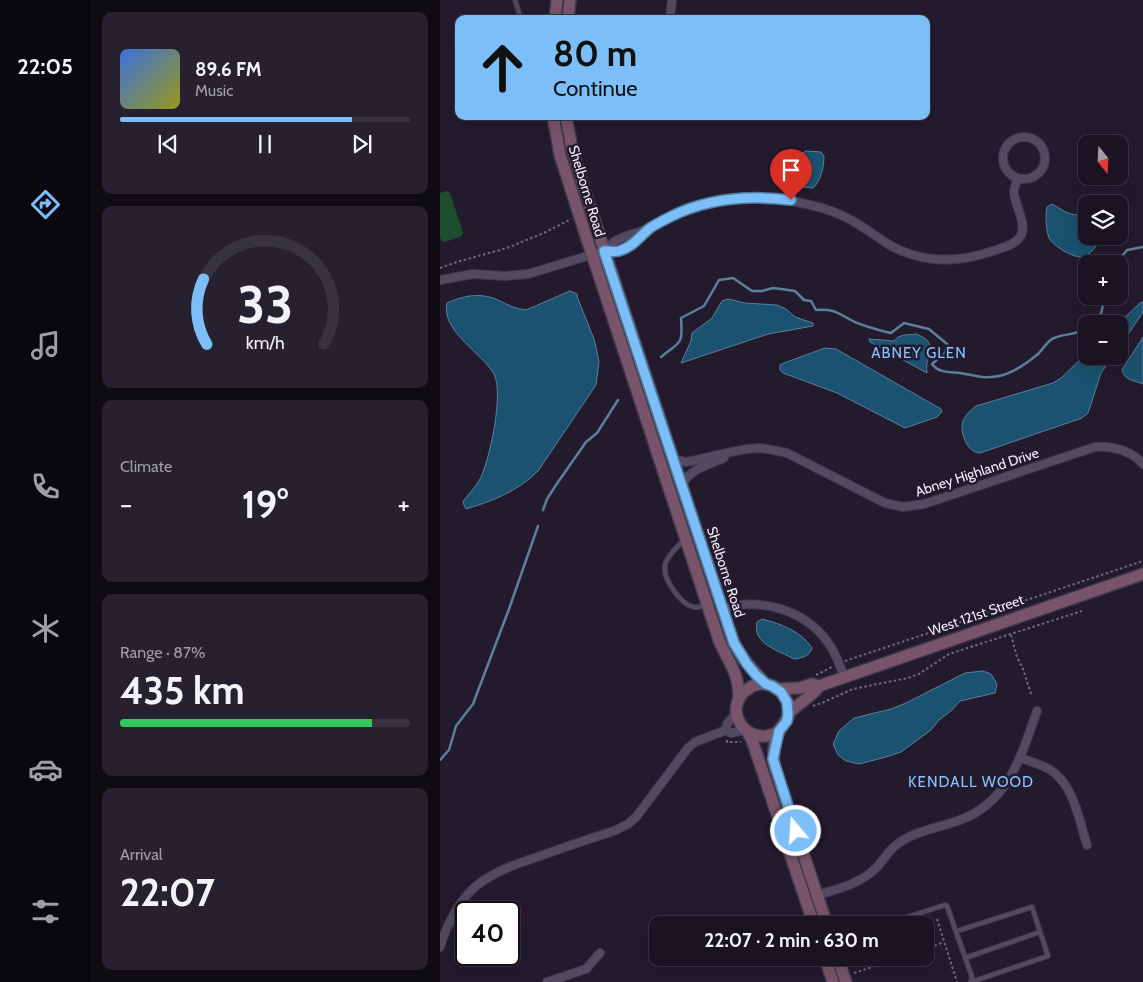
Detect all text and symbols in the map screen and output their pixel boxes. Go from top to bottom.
text: 80 m [553,32,637,75]
icon: ahead [470,35,535,100]
text: 22:05 [17,53,73,80]
text: 89.6 FM [195,58,262,81]
text: Continue [553,75,638,102]
text: Music [195,81,233,100]
icon: previous [154,130,182,158]
icon: pause [251,130,279,158]
icon: next [348,130,376,158]
north arrow [1078,135,1128,185]
map controls [1078,135,1128,365]
street label: Shelborne Road [565,143,609,239]
pin [770,149,812,200]
icon: arrive [777,156,805,184]
icon: directions [28,187,63,222]
button: layers [1078,195,1128,245]
button: + [1078,255,1128,305]
text: 33 [237,273,293,336]
button: − [1078,315,1128,365]
icon: music [28,328,63,363]
text: km/h [245,332,285,353]
district label: ABNEY GLEN [871,344,967,362]
street label: Abney Highland Drive [913,444,1041,500]
text: Climate [120,457,172,476]
icon: phone [28,469,63,504]
text: 19° [242,481,288,528]
text: − [120,487,132,521]
text: + [398,487,410,521]
street label: Shelborne Road [703,524,749,620]
street label: West 121st Street [926,590,1026,640]
icon: climate [28,611,63,646]
text: Range · 87% [120,643,206,662]
text: 435 km [120,667,245,714]
icon: car [28,752,63,787]
district label: KENDALL WOOD [908,773,1034,791]
position arrow [769,804,821,856]
text: Arrival [120,845,163,864]
text: 22:07 [120,869,215,916]
icon: filters [28,894,63,929]
speed limit sign: 40 [455,901,520,966]
text: 22:07 · 2 min · 630 m [704,929,879,952]

